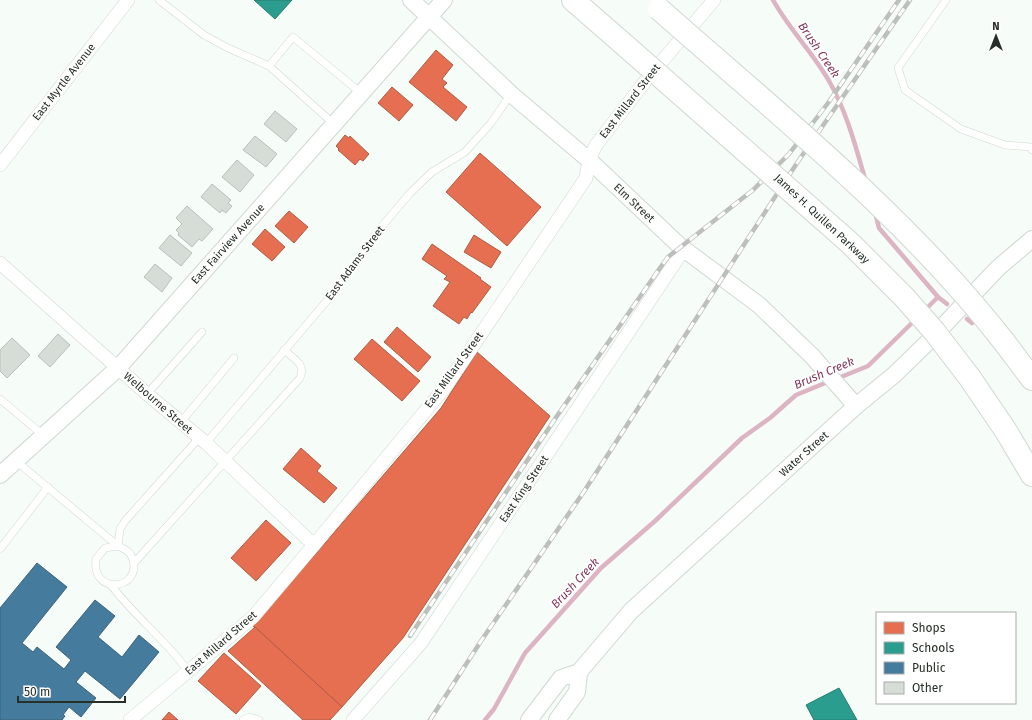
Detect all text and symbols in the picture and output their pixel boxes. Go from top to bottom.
north arrow [976,16,1016,56]
water label: Brush Creek [795,20,843,81]
text: N [992,20,1000,33]
street label: East Myrtle Avenue [30,41,98,123]
street label: East Millard Street [597,61,663,141]
street label: James H. Quillen Parkway [772,172,873,267]
street label: Elm Street [611,181,657,225]
street label: East Fairview Avenue [189,201,267,287]
street label: East Adams Street [323,223,387,303]
street label: East Millard Street [422,329,486,411]
water label: Brush Creek [792,354,857,392]
street label: Welbourne Street [121,370,195,436]
street label: Water Street [777,429,831,479]
street label: East King Street [497,453,551,525]
water label: Brush Creek [548,555,602,611]
street label: East Millard Street [182,608,260,678]
legend [876,612,1016,704]
text: Shops [912,621,946,635]
text: Schools [912,641,955,655]
text: Public [912,661,946,675]
scale bar [18,678,125,704]
text: Other [912,681,943,695]
text: 50 m [24,685,50,699]

